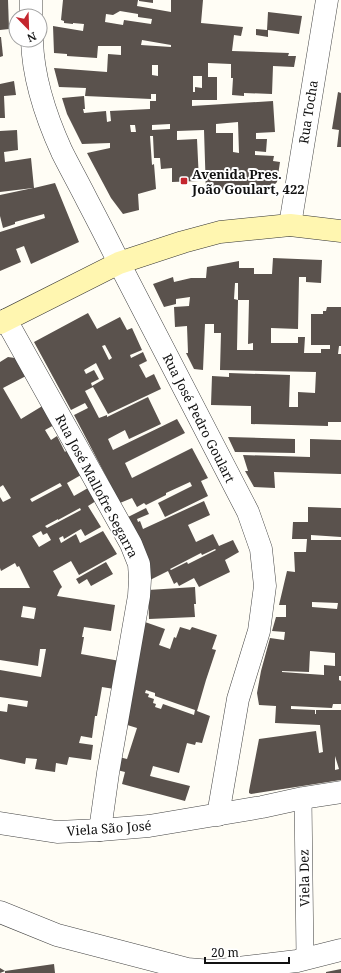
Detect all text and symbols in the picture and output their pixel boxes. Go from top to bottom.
north arrow [8,8,48,48]
text: N [25,29,39,46]
street label: Rua Tocha [294,79,322,145]
place label: Avenida Pres. João Goulart, 422 [191,165,305,198]
marker: Avenida Pres. João Goulart, 422 [179,176,189,186]
street label: Rua José Pedro Goulart [159,350,240,486]
street label: Rua José Mallofre Segarra [52,411,142,561]
street label: Viela São José [66,816,152,840]
street label: Viela Dez [294,849,314,907]
scale bar [205,939,289,965]
text: 20 m [211,944,239,961]

